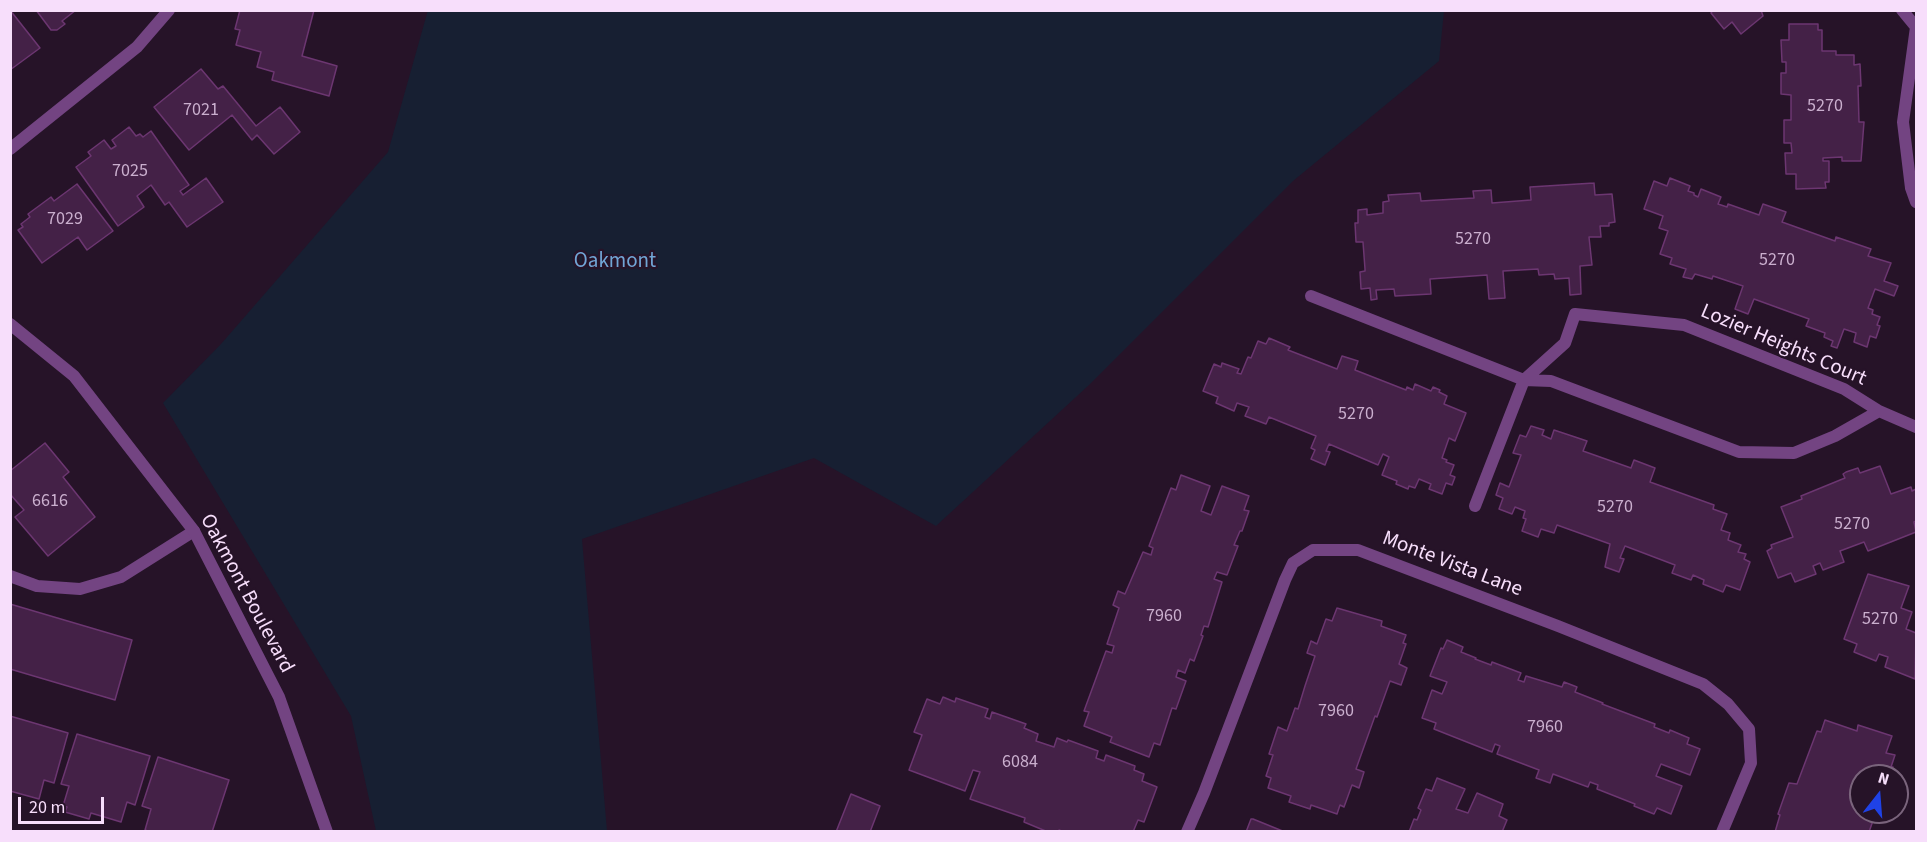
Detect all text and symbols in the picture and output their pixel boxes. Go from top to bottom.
house number: 5270 [1807,96,1843,118]
house number: 7021 [183,100,219,122]
house number: 7025 [112,161,148,183]
house number: 7029 [47,209,83,231]
house number: 5270 [1455,229,1491,251]
park label: Oakmont [574,249,656,275]
house number: 5270 [1759,250,1795,272]
street label: Lozier Heights Court [1696,300,1870,392]
house number: 5270 [1338,404,1374,426]
house number: 6616 [32,491,68,513]
house number: 5270 [1597,497,1633,519]
street label: Oakmont Boulevard [194,510,298,678]
house number: 5270 [1834,514,1870,536]
street label: Monte Vista Lane [1378,527,1526,603]
house number: 7960 [1146,606,1182,628]
house number: 5270 [1862,609,1898,631]
house number: 7960 [1318,701,1354,723]
house number: 7960 [1527,717,1563,739]
house number: 6084 [1002,752,1038,774]
north arrow [1849,764,1909,824]
text: N [1875,767,1892,791]
scale bar [21,785,106,823]
text: 20 m [29,795,65,820]

